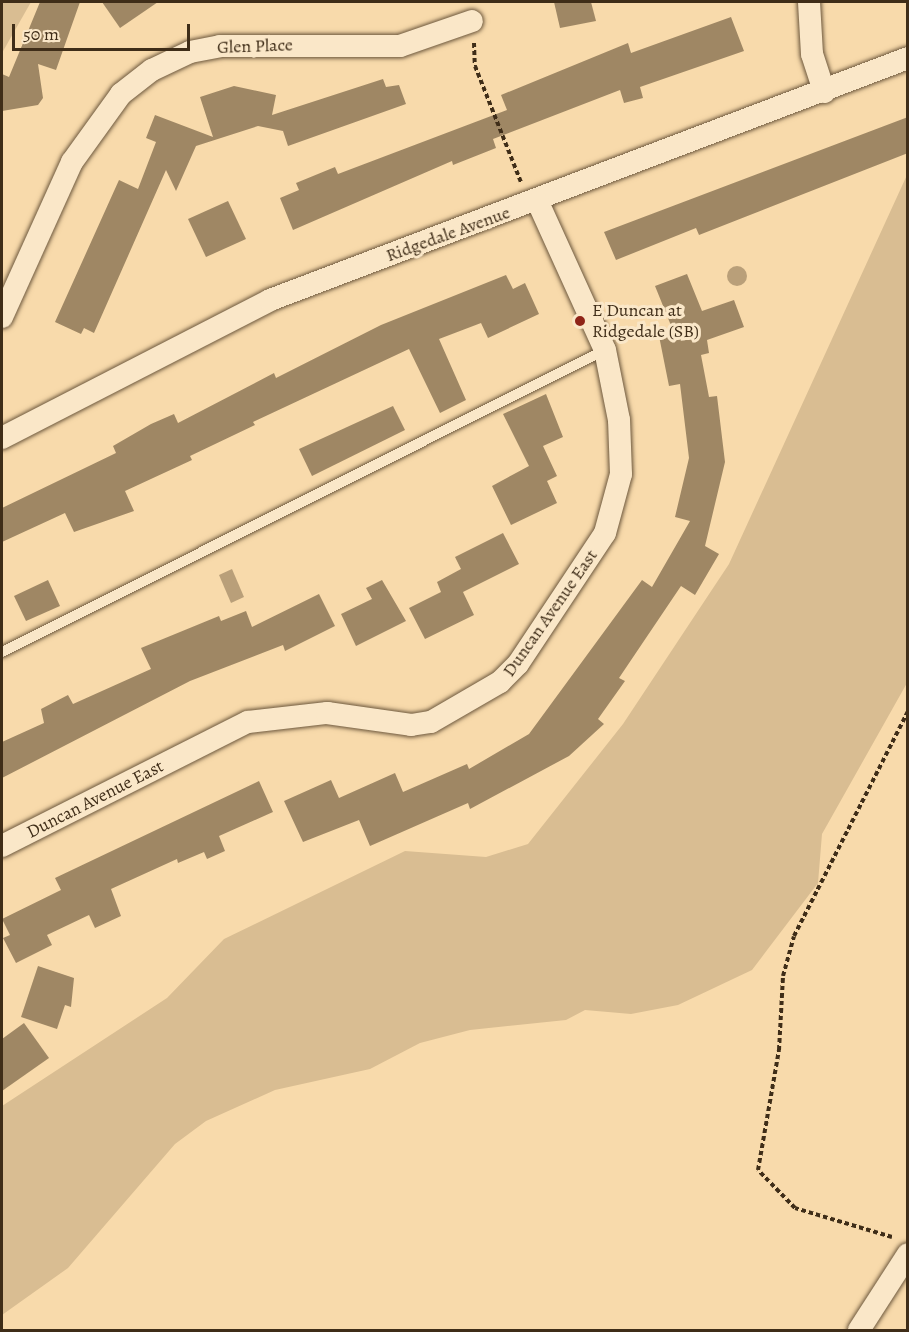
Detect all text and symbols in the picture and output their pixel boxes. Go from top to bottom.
scale bar [15,12,194,50]
text: 50 m [23,22,59,46]
street label: Glen Place [217,34,293,58]
street label: Ridgedale Avenue [383,202,513,266]
place label: E Duncan at Ridgedale (SB) [592,300,699,342]
marker: E Duncan at Ridgedale (SB) [573,314,587,328]
street label: Duncan Avenue East [498,545,602,681]
street label: Duncan Avenue East [23,755,167,843]

